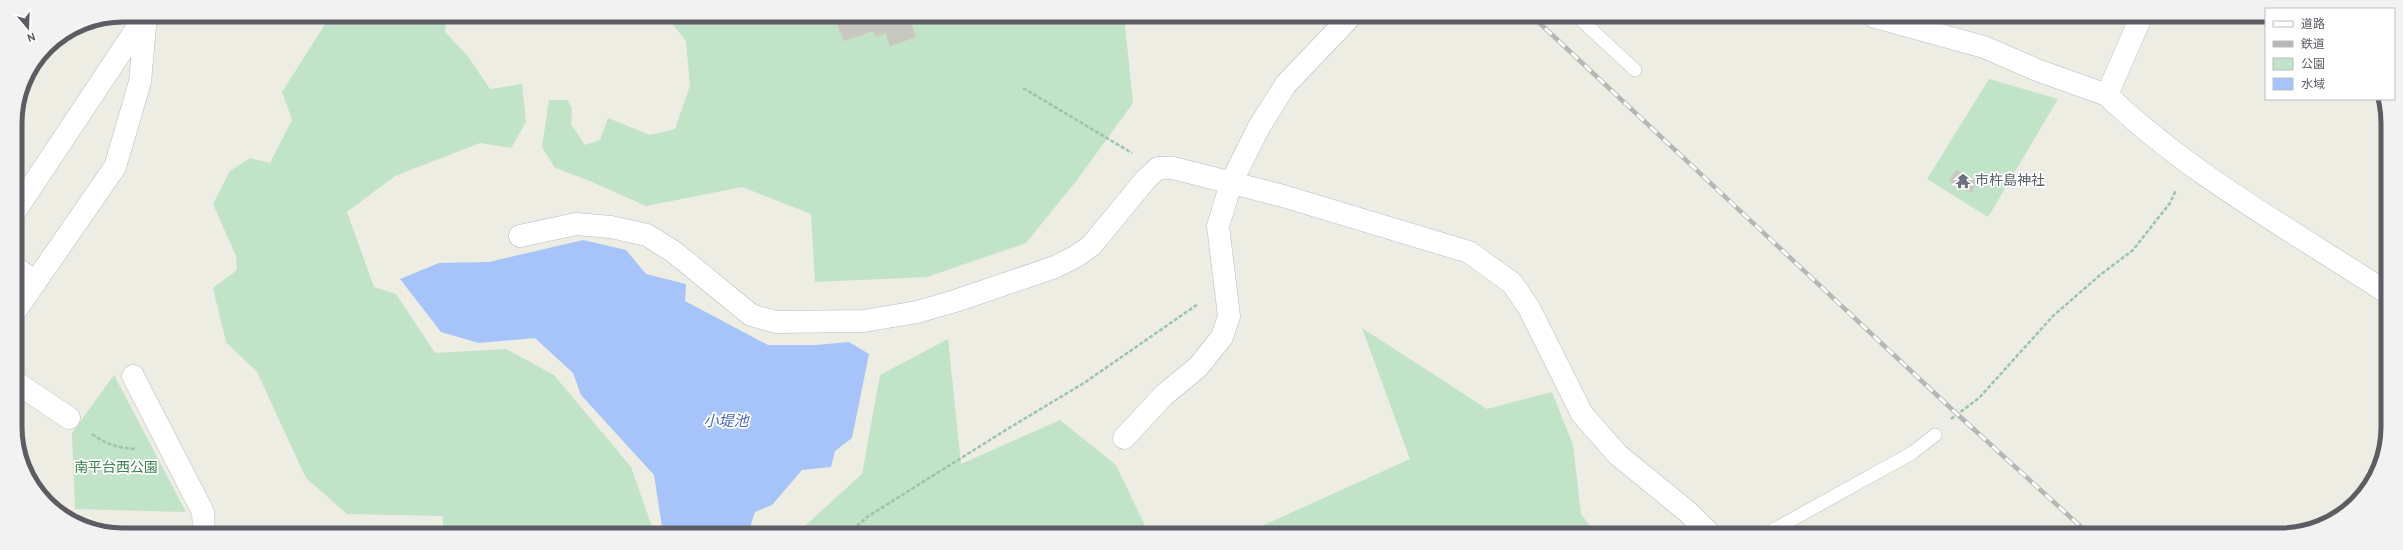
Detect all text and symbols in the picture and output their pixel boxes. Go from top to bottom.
north arrow [8,8,48,48]
legend [2265,8,2395,100]
text: 道路 [2301,17,2325,33]
text: N [25,29,37,44]
text: 鉄道 [2301,37,2325,53]
text: 公園 [2301,57,2325,73]
text: 水域 [2301,77,2325,93]
temple icon: 市杵島神社 [1954,172,1972,190]
place label: 市杵島神社 [1975,173,2045,190]
water label: 小堤池 [703,413,750,432]
park label: 南平台西公園 [74,459,158,477]

